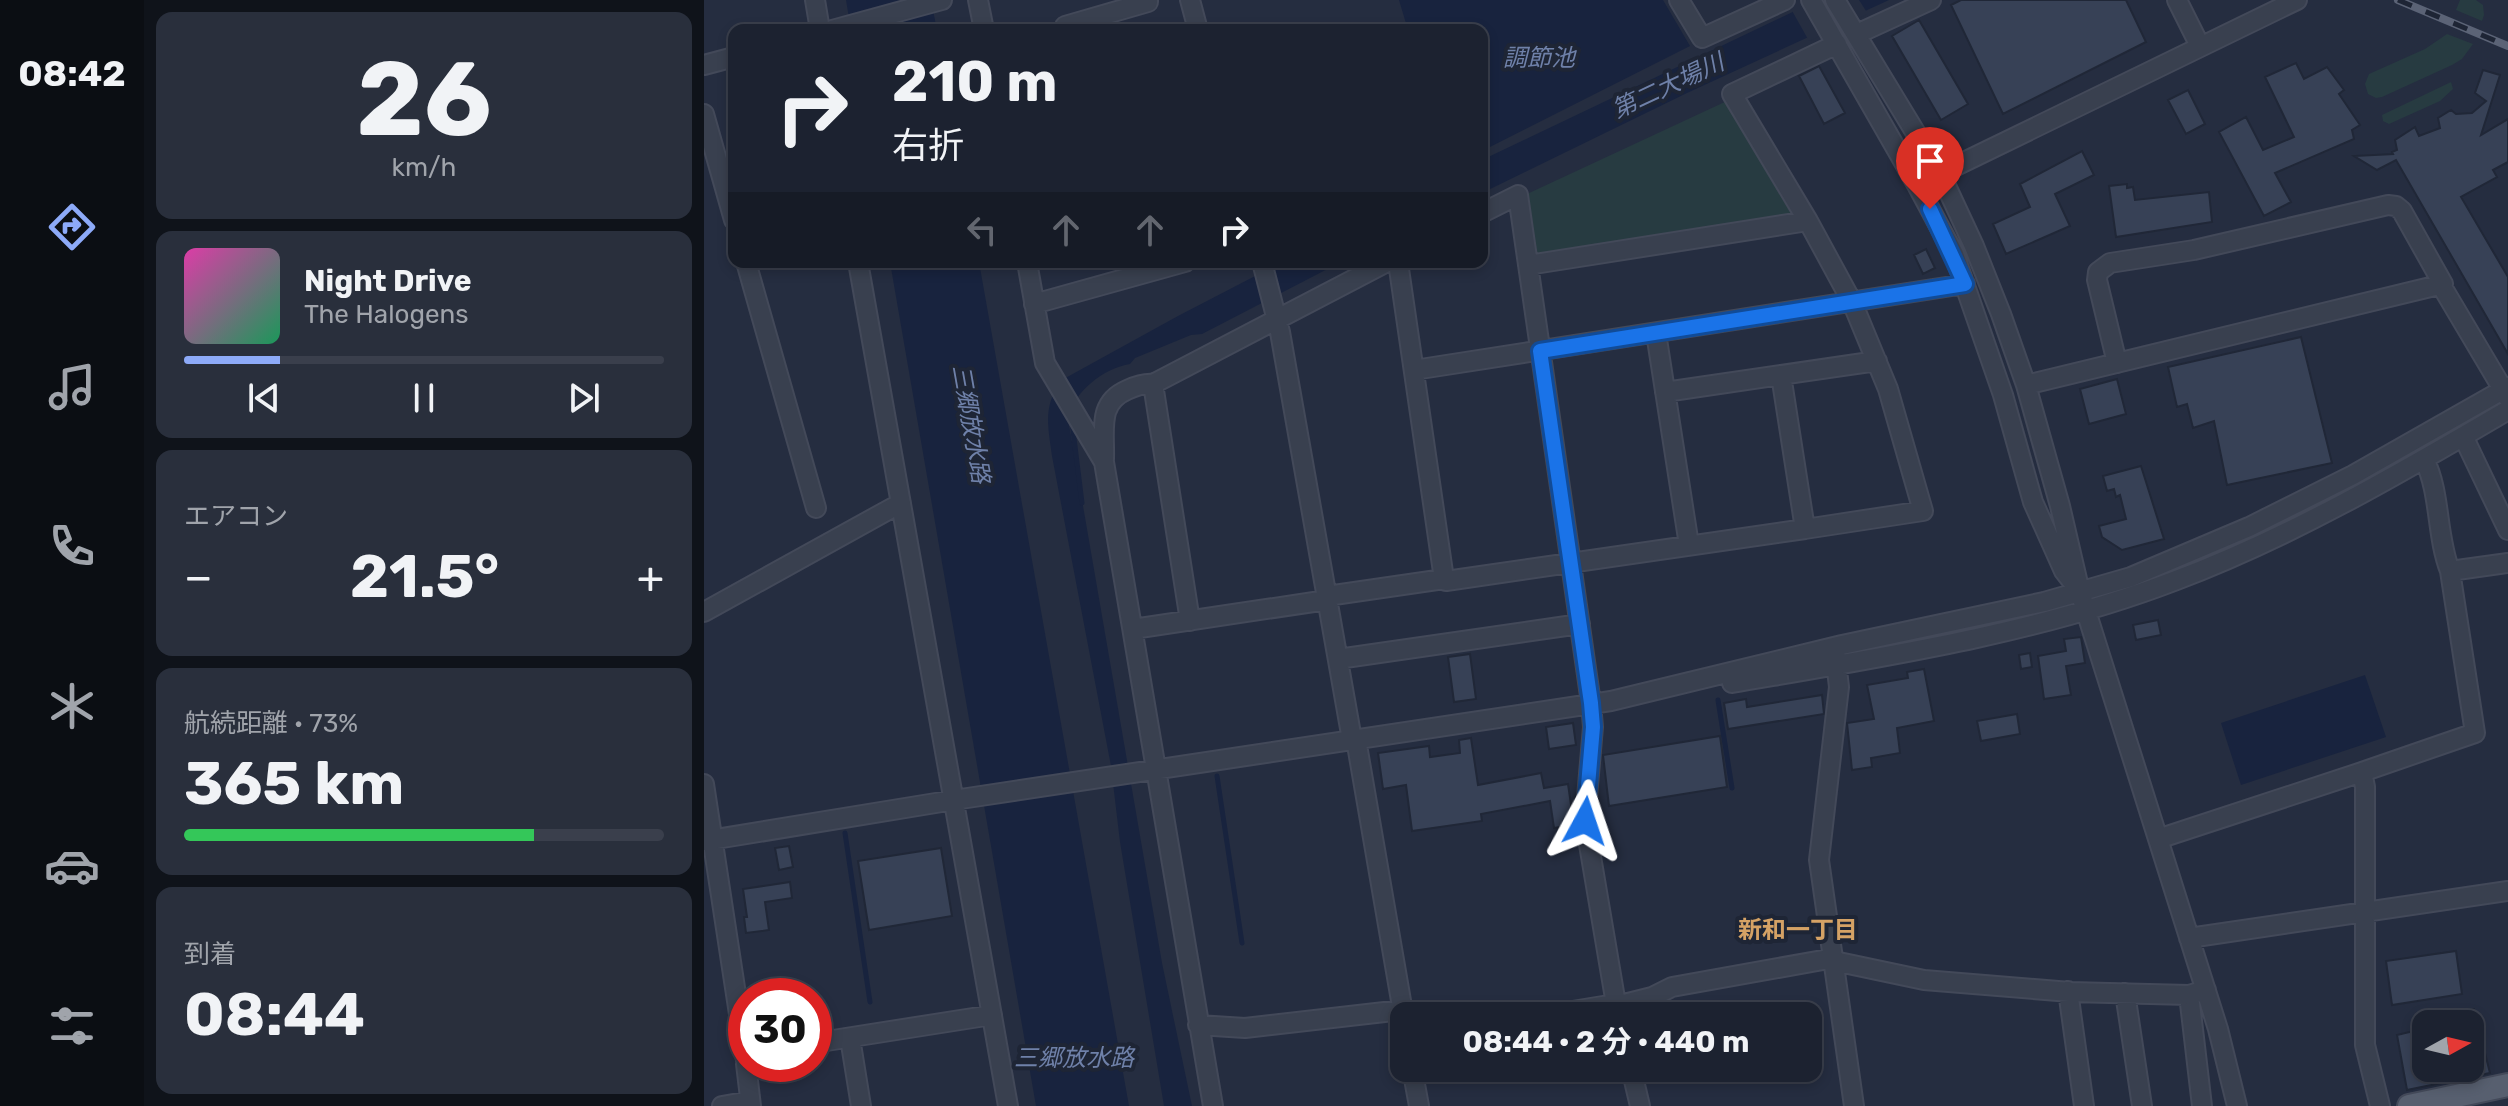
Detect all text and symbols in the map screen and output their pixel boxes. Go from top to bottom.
text: 26 [356,38,492,161]
water label: 調節池 [1503,44,1577,72]
water label: 第二大場川 [1608,47,1731,124]
text: 210 m [892,49,1058,115]
text: 08:42 [18,52,126,95]
icon: right [760,56,864,160]
text: 右折 [892,124,964,167]
pin [1896,127,1964,209]
icon: arrive [1908,139,1952,183]
text: km/h [392,152,456,183]
icon: directions [44,199,100,255]
icon: left [960,208,1004,252]
icon: ahead [1044,208,1088,252]
icon: ahead [1128,208,1172,252]
icon: right [1212,208,1256,252]
text: Night Drive [304,263,472,299]
text: The Halogens [304,299,469,330]
icon: music [44,359,100,415]
water label: 三郷放水路 [947,362,996,487]
icon: previous [242,376,286,420]
icon: pause [402,376,446,420]
icon: next [562,376,606,420]
text: エアコン [184,501,288,532]
icon: phone [44,518,100,574]
text: 21.5° [350,541,499,612]
text: − [184,551,213,603]
text: + [637,551,664,603]
icon: climate [44,678,100,734]
text: 航続距離 · 73% [184,708,358,739]
text: 365 km [184,748,404,819]
position arrow [1543,779,1627,863]
icon: car [44,838,100,894]
district label: 新和一丁目 [1738,916,1858,944]
text: 到着 [184,939,236,970]
speed limit sign: 30 [728,978,832,1082]
text: 08:44 [184,979,365,1050]
icon: filters [44,998,100,1054]
north arrow [2412,1010,2484,1082]
map controls [2412,1010,2484,1082]
text: 08:44 · 2 分 · 440 m [1463,1024,1749,1060]
water label: 三郷放水路 [1014,1044,1136,1072]

